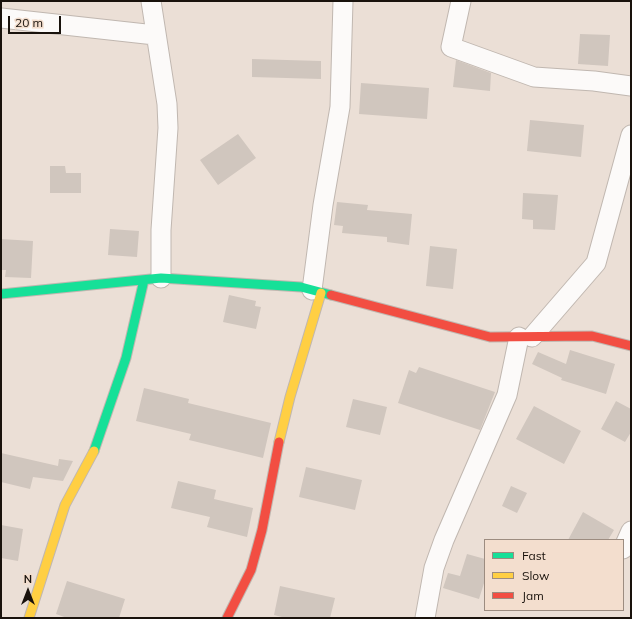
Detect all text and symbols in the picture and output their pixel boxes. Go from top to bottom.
scale bar [10,8,63,34]
text: 20 m [15,15,43,30]
legend [484,539,624,611]
text: Fast [522,548,546,563]
text: Slow [522,568,550,583]
north arrow [8,571,48,611]
text: N [24,572,32,586]
text: Jam [522,588,544,603]

